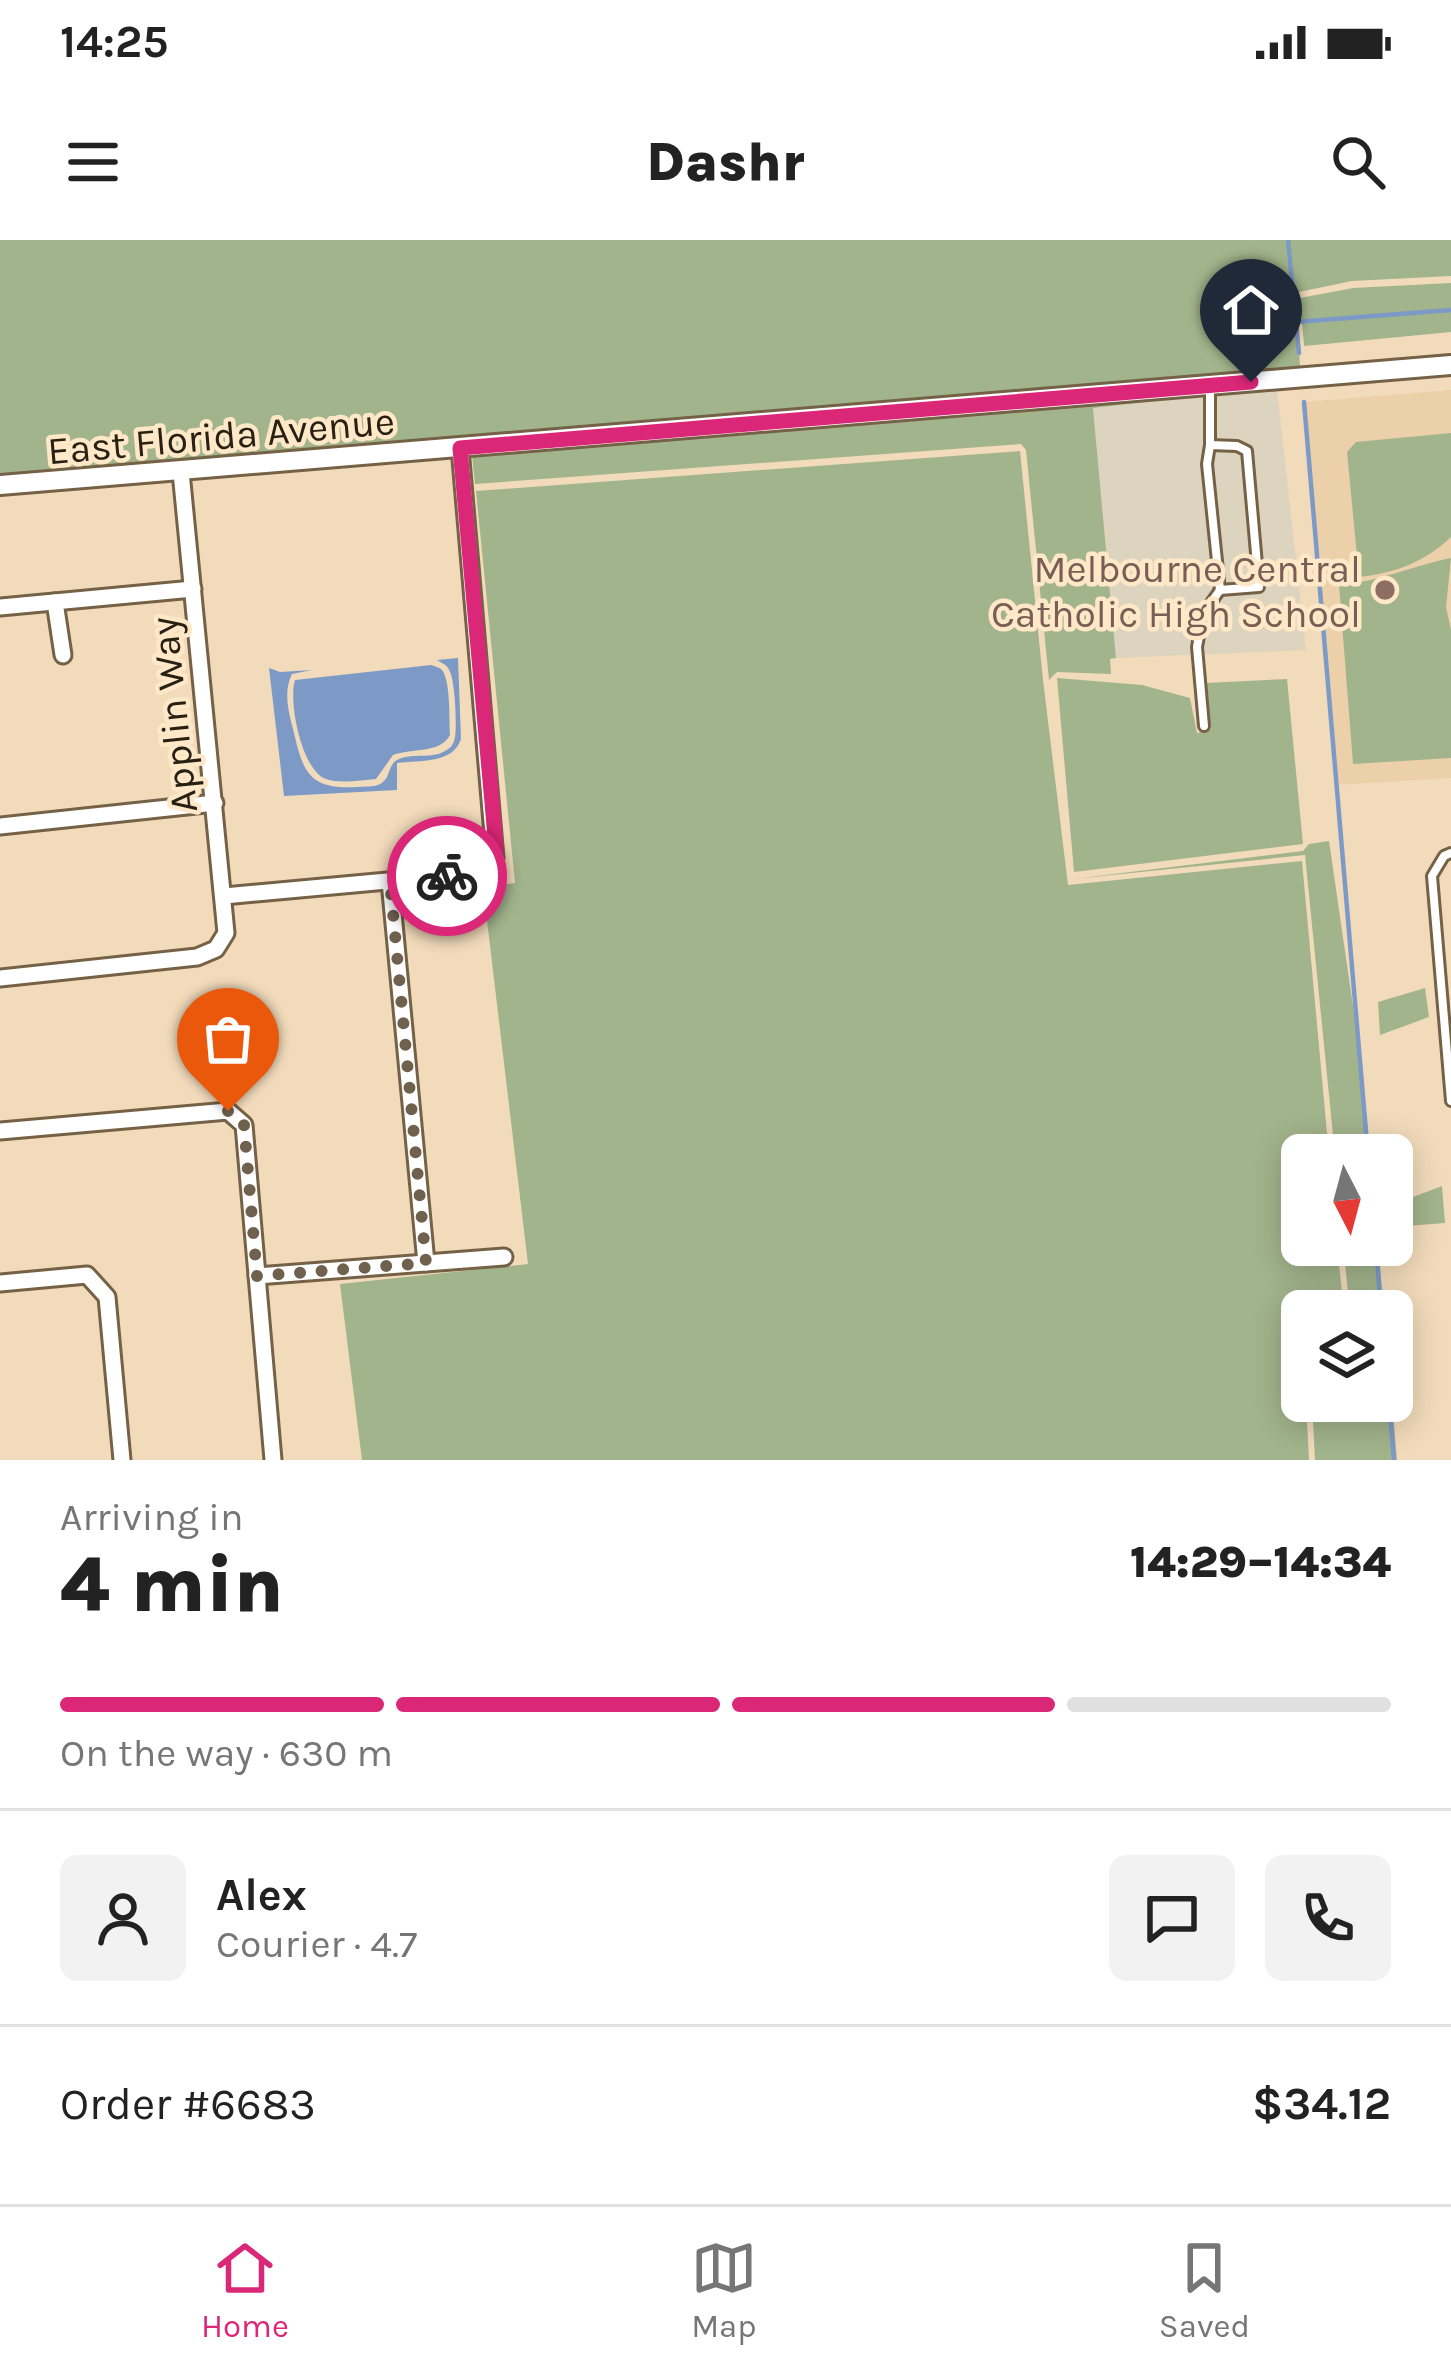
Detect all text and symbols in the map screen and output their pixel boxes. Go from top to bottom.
text: 14:25 [60,16,168,68]
icon: menu [60,129,126,195]
icon: search [1325,129,1391,195]
text: Dashr [646,130,805,194]
pin [1200,259,1302,382]
icon: home [1218,277,1284,343]
street label: East Florida Avenue [46,398,397,474]
place label: Melbourne Central Catholic High School [991,546,1361,637]
marker: Melbourne Central Catholic High School [1372,577,1398,603]
street label: Applin Way [141,615,207,815]
courier [387,816,507,936]
icon: bike [414,843,480,909]
pin [177,988,279,1111]
icon: bag [195,1006,261,1072]
north arrow [1281,1134,1413,1266]
map controls [1281,1134,1413,1422]
button: layers [1281,1290,1413,1422]
text: Arriving in [60,1494,243,1540]
text: 14:29–14:34 [1130,1536,1391,1588]
text: 4 min [60,1539,284,1631]
text: On the way · 630 m [60,1730,393,1776]
button: person [60,1855,186,1981]
button: chat [1109,1855,1235,1981]
button: phone [1265,1855,1391,1981]
text: Alex [216,1869,307,1921]
text: Courier · 4.7 [216,1921,417,1967]
text: Order #6683 [60,2078,316,2130]
text: $34.12 [1252,2078,1391,2130]
tab: Home [201,2235,289,2345]
tab: Map [691,2235,757,2345]
tab: Saved [1159,2235,1250,2345]

